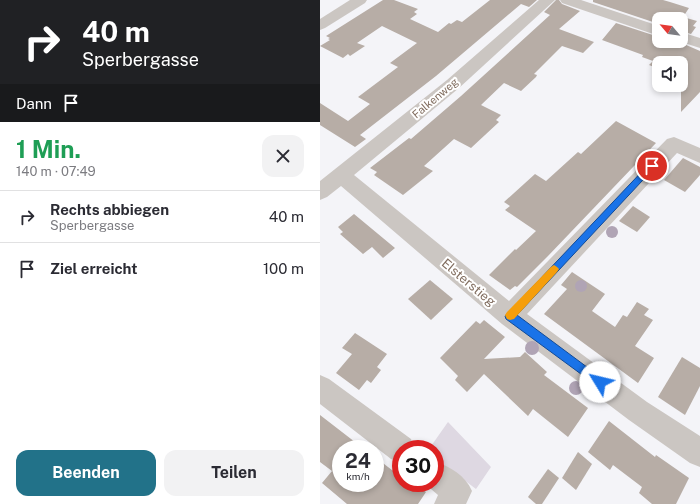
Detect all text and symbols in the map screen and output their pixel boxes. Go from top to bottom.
north arrow [652,12,688,48]
map controls [652,12,688,92]
text: 40 m [82,15,150,48]
icon: right [16,16,68,68]
text: Sperbergasse [82,49,199,70]
button: sound [652,56,688,92]
street label: Falkenweg [410,75,460,120]
icon: arrive [60,92,82,114]
text: Dann [16,95,52,112]
text: 1 Min. [16,135,81,163]
button: close [262,135,304,177]
pin [635,149,669,183]
icon: arrive [641,155,663,177]
text: 140 m · 07:49 [16,164,96,179]
text: Rechts abbiegen [50,201,169,218]
icon: right [16,206,38,228]
text: 40 m [269,208,304,225]
text: Sperbergasse [50,218,134,233]
street label: Elsterstieg [439,256,499,309]
icon: arrive [16,258,38,280]
text: Ziel erreicht [50,260,137,277]
text: 100 m [263,260,304,277]
position arrow [579,361,621,403]
speed limit sign: 30 [392,440,444,492]
text: 24 [345,449,371,473]
button: Beenden [16,450,156,496]
button: Teilen [164,450,304,496]
text: km/h [346,470,370,482]

